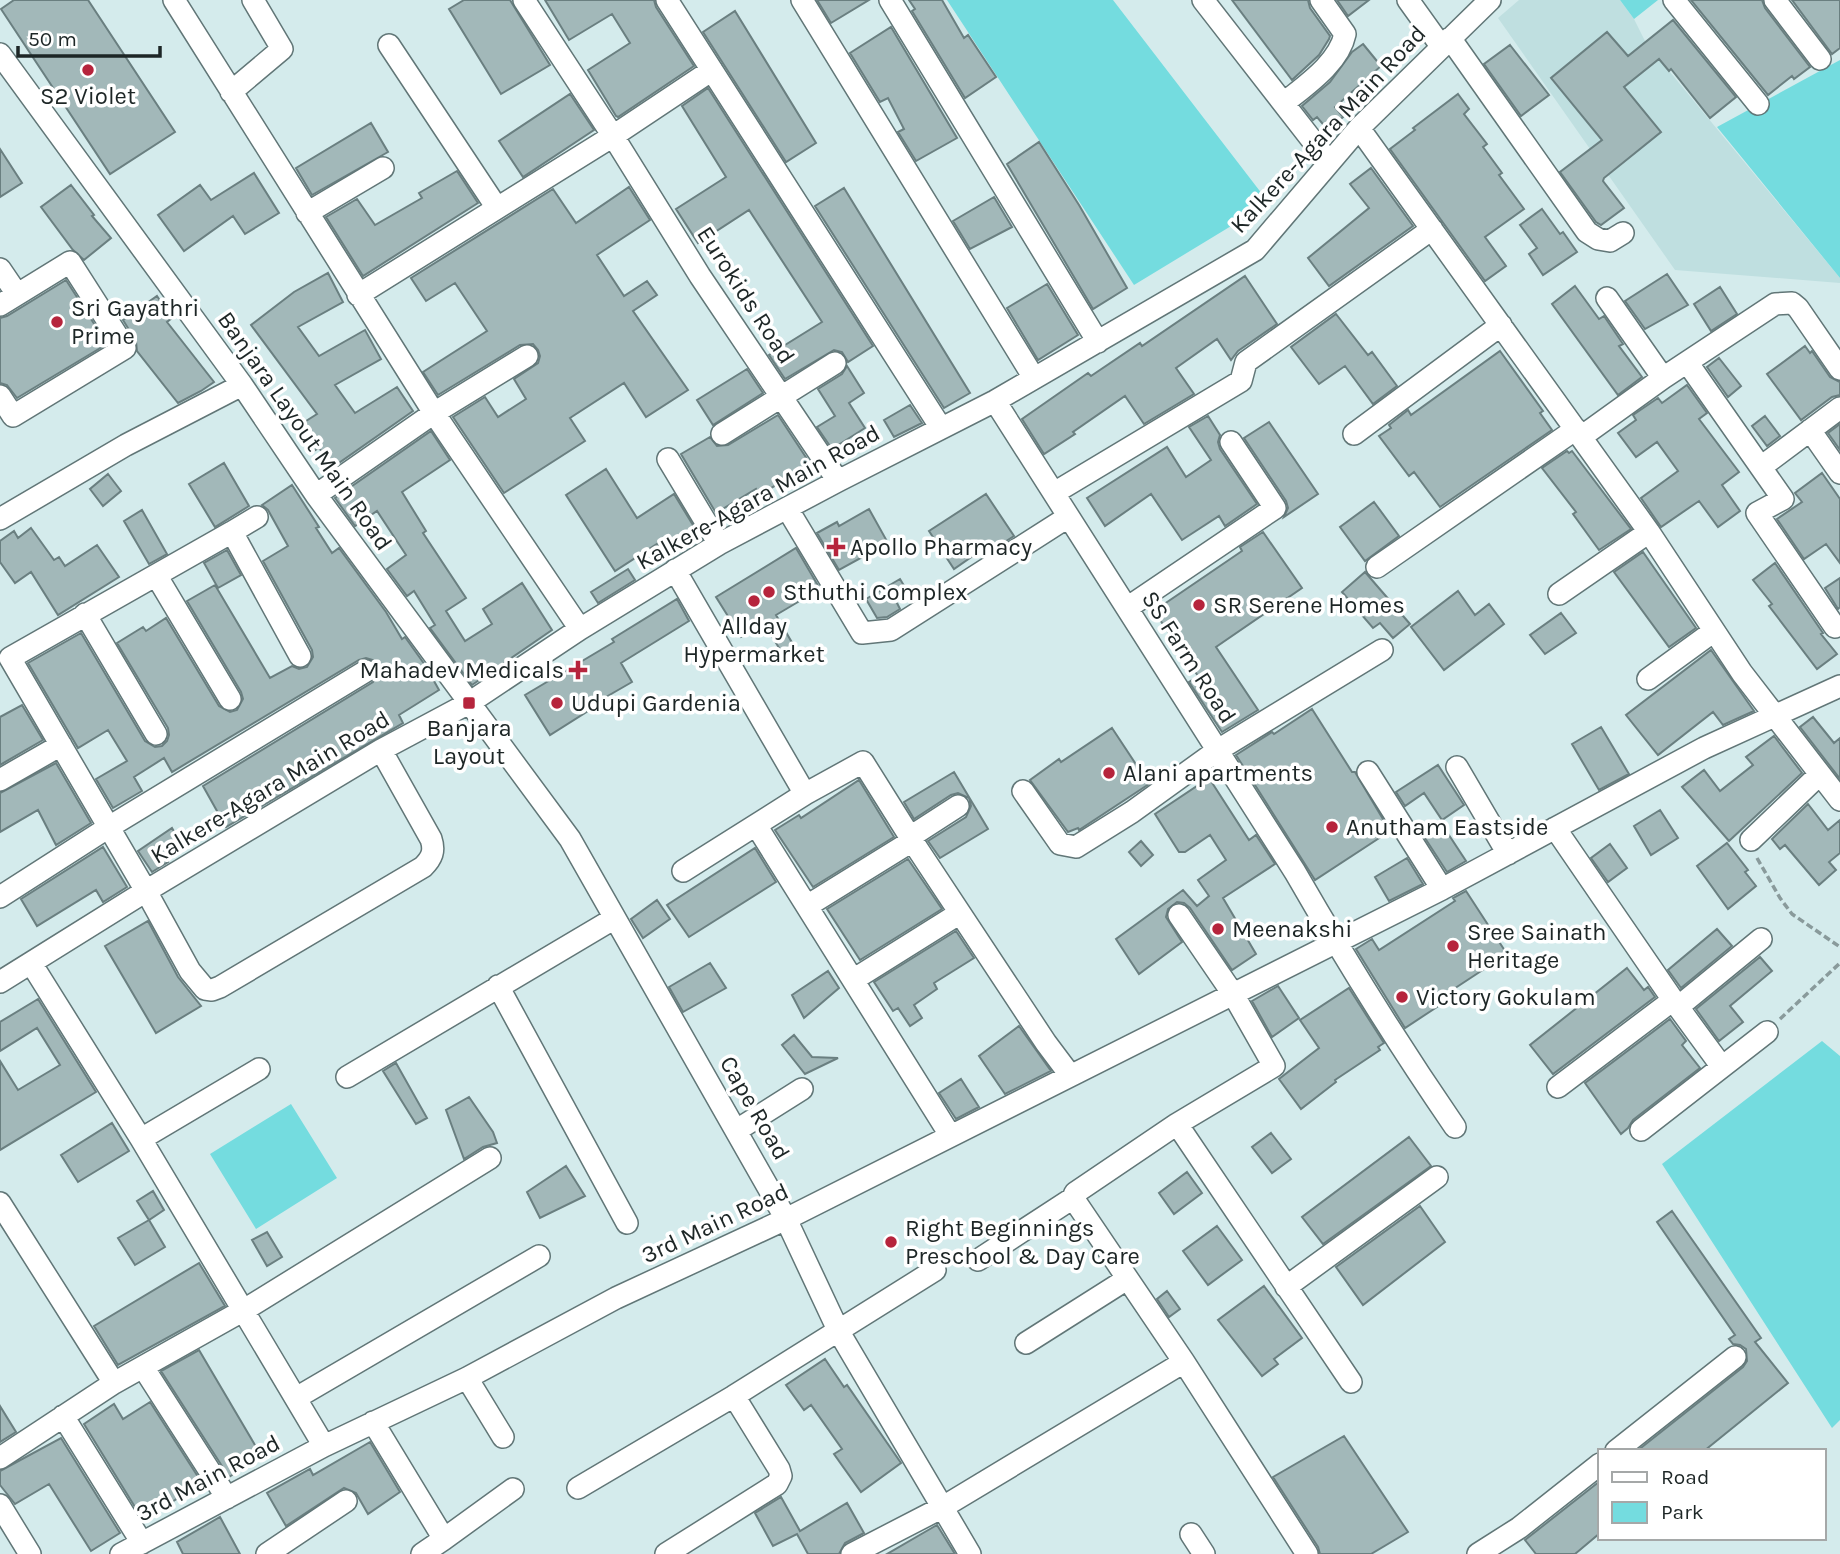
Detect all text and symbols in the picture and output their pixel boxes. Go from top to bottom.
scale bar [18,14,159,58]
street label: Kalkere-Agara Main Road [1224,19,1432,239]
text: 50 m [28,27,77,51]
marker: S2 Violet [80,62,96,78]
place label: S2 Violet [40,82,136,110]
street label: Eurokids Road [691,221,801,369]
place label: Sri Gayathri Prime [71,294,199,350]
street label: Banjara Layout Main Road [212,306,398,556]
marker: Sri Gayathri Prime [49,314,65,330]
street label: Kalkere-Agara Main Road [631,418,885,576]
place label: Apollo Pharmacy [850,533,1032,561]
marker: Apollo Pharmacy [828,539,844,555]
place label: Sthuthi Complex [783,578,968,606]
marker: Sthuthi Complex [761,584,777,600]
street label: SS Farm Road [1136,586,1242,728]
place label: SR Serene Homes [1213,591,1405,619]
marker: Allday Hypermarket [746,593,762,609]
marker: SR Serene Homes [1191,597,1207,613]
place label: Allday Hypermarket [683,612,825,668]
place label: Mahadev Medicals [360,656,564,684]
marker: Mahadev Medicals [570,662,586,678]
place label: Udupi Gardenia [571,689,741,717]
marker: Banjara Layout [461,695,477,711]
marker: Udupi Gardenia [549,695,565,711]
street label: Kalkere-Agara Main Road [145,704,395,870]
place label: Banjara Layout [426,714,512,770]
place label: Alani apartments [1123,759,1313,787]
marker: Alani apartments [1101,765,1117,781]
place label: Anutham Eastside [1346,813,1548,841]
marker: Anutham Eastside [1324,819,1340,835]
place label: Meenakshi [1232,915,1352,943]
place label: Sree Sainath Heritage [1467,918,1607,974]
marker: Meenakshi [1210,921,1226,937]
marker: Sree Sainath Heritage [1445,938,1461,954]
place label: Victory Gokulam [1416,983,1596,1011]
marker: Victory Gokulam [1394,989,1410,1005]
street label: Cape Road [714,1051,796,1165]
street label: 3rd Main Road [637,1177,793,1269]
place label: Right Beginnings Preschool & Day Care [905,1214,1140,1270]
marker: Right Beginnings Preschool & Day Care [883,1234,899,1250]
street label: 3rd Main Road [131,1428,285,1528]
legend [1598,1449,1826,1540]
text: Road [1661,1465,1709,1489]
text: Park [1661,1500,1704,1524]

